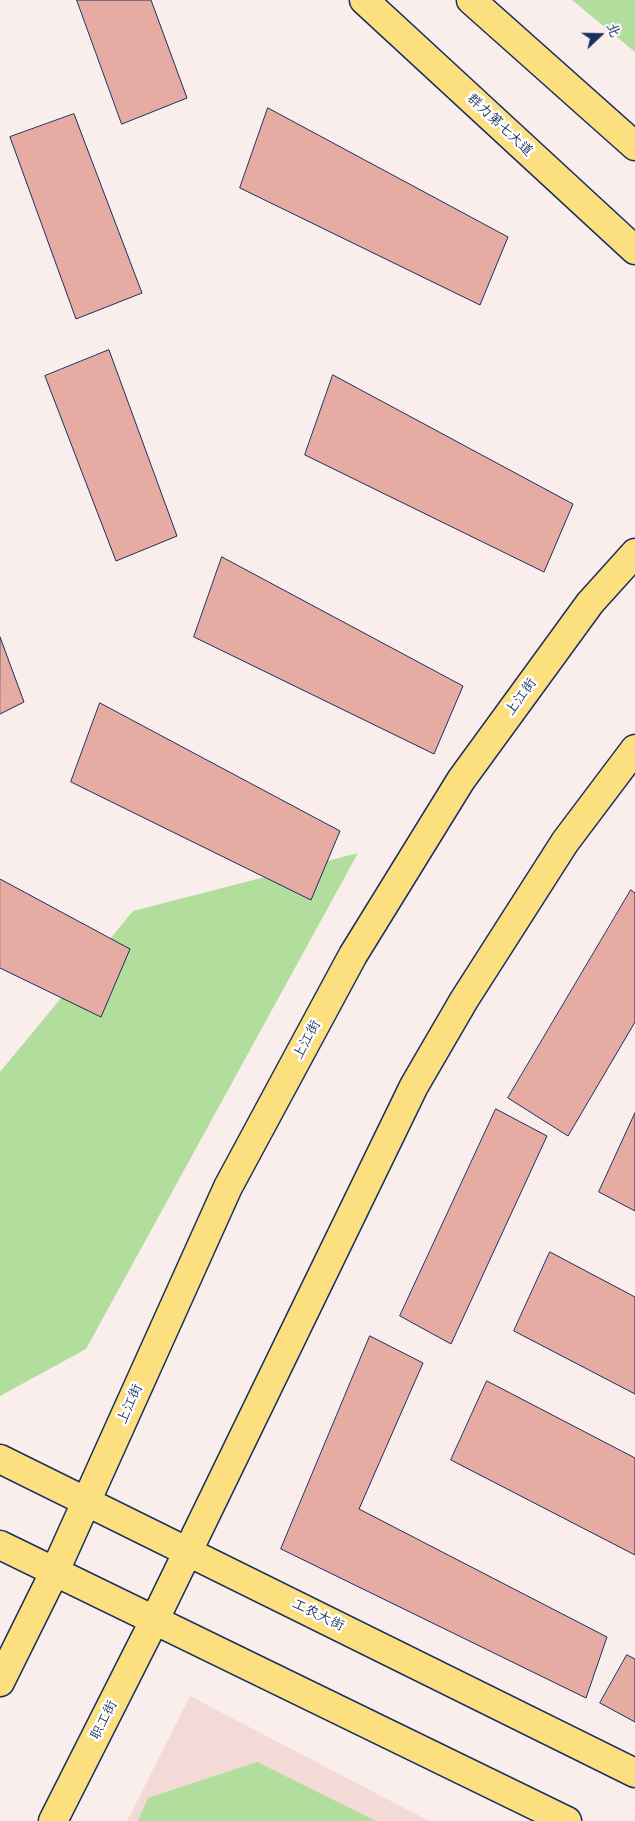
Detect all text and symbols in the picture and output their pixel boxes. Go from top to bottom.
north arrow [575,10,625,60]
text: 北 [602,19,627,40]
street label: 群力第七大道 [464,90,536,160]
street label: 上江街 [502,675,540,719]
street label: 上江街 [290,1018,324,1062]
street label: 上江街 [114,1381,146,1427]
street label: 工农大街 [289,1595,347,1635]
street label: 职工街 [87,1697,121,1743]

